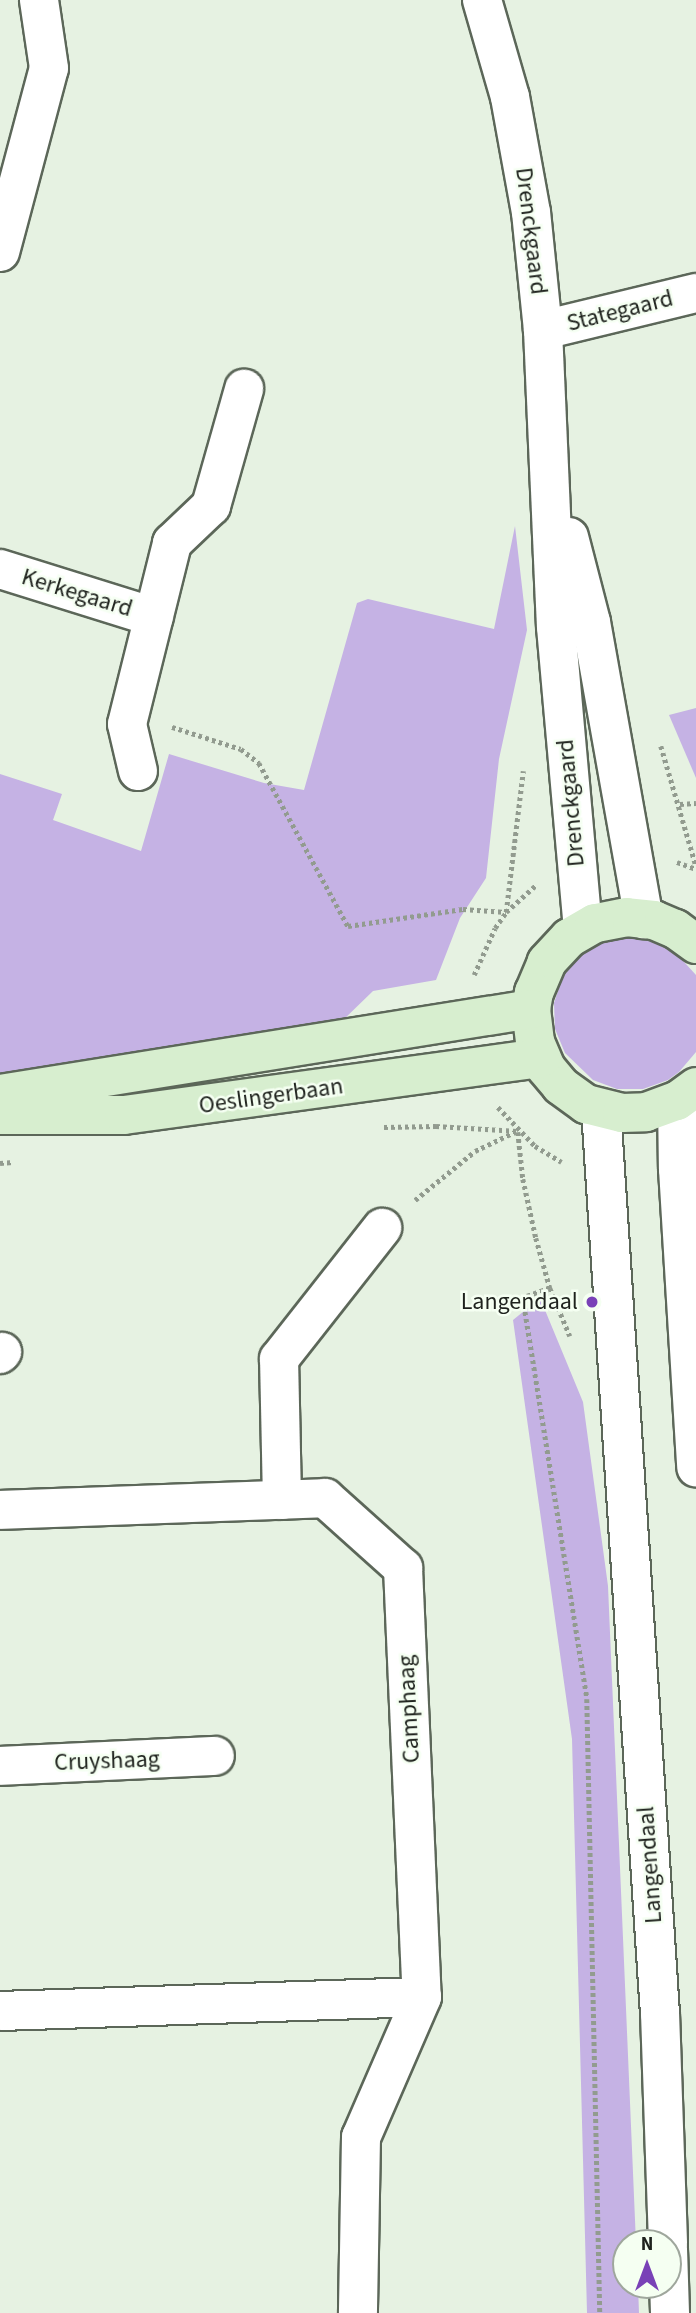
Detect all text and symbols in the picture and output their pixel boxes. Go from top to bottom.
street label: Drenckgaard [509,166,553,296]
street label: Stategaard [564,284,676,338]
street label: Kerkegaard [18,563,136,623]
street label: Drenckgaard [551,738,591,868]
street label: Oeslingerbaan [197,1072,345,1120]
place label: Langendaal [461,1288,578,1316]
marker: Langendaal [584,1294,600,1310]
street label: Camphaag [392,1654,426,1764]
street label: Cruyshaag [54,1745,160,1777]
street label: Langendaal [632,1805,668,1925]
north arrow [612,2229,682,2299]
text: N [641,2231,653,2258]

